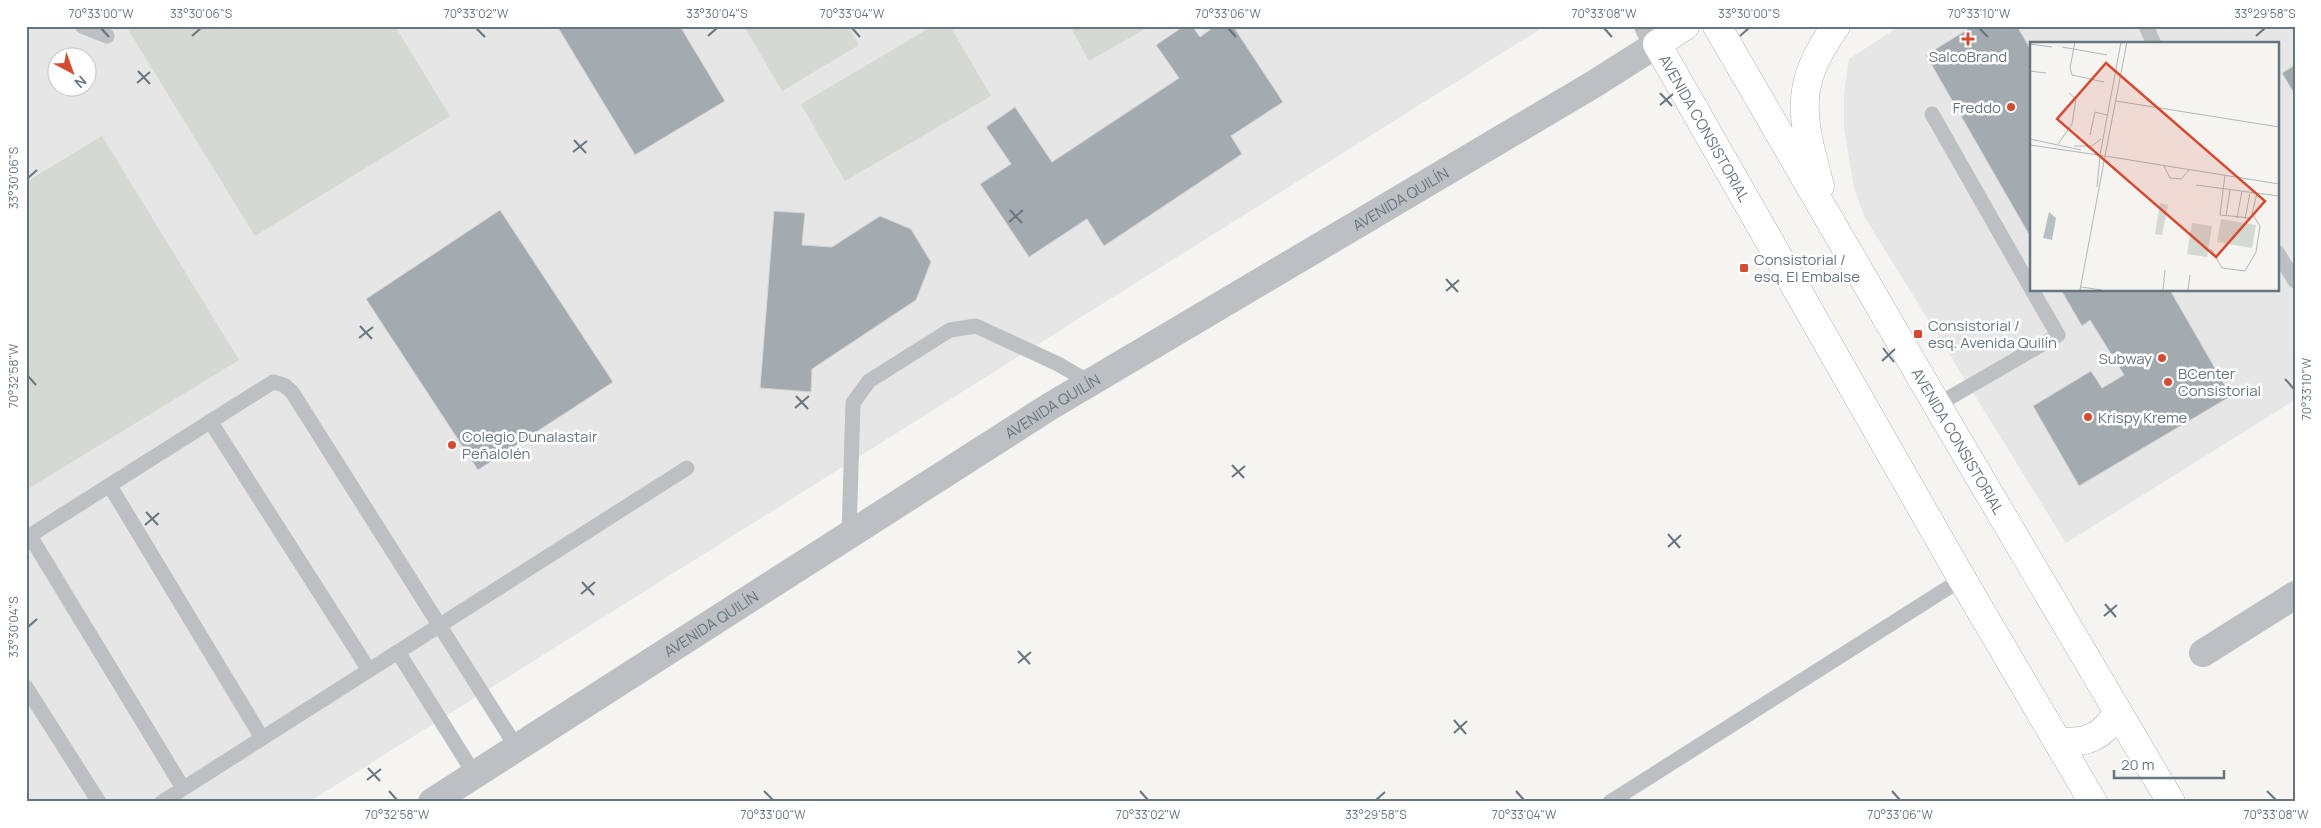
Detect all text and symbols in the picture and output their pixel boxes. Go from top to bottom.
text: 70°33'00"W [68,5,134,22]
text: 33°30'06"S [170,5,232,22]
text: 70°33'02"W [444,5,509,22]
text: 33°30'04"S [686,5,748,22]
text: 70°33'04"W [820,5,885,22]
text: 70°33'06"W [1195,5,1261,22]
text: 70°33'08"W [1572,5,1637,22]
text: 33°30'00"S [1718,5,1780,22]
text: 70°33'10"W [1948,5,2011,22]
text: 33°29'58"S [2234,5,2296,22]
marker: SalcoBrand [1962,33,1974,45]
inset map [2030,42,2278,291]
place label: SalcoBrand [1929,46,2007,67]
north arrow [48,48,98,98]
street label: AVENIDA CONSISTORIAL [1655,51,1755,206]
text: N [71,72,91,93]
place label: Freddo [1953,97,2001,118]
marker: Freddo [2005,101,2017,113]
text: 33°30'06"S [5,147,22,209]
street label: AVENIDA QUILÍN [1348,162,1452,235]
place label: Consistorial / esq. El Embalse [1754,249,1860,287]
marker: Consistorial / esq. El Embalse [1738,262,1750,274]
place label: Consistorial / esq. Avenida Quilín [1928,315,2057,353]
marker: Consistorial / esq. Avenida Quilín [1912,328,1924,340]
text: 70°32'58"W [5,343,22,408]
place label: Subway [2098,348,2152,369]
marker: Subway [2156,352,2168,364]
text: 70°33'10"W [2298,357,2315,420]
place label: BCenter Consistorial [2178,363,2261,401]
street label: AVENIDA CONSISTORIAL [1907,364,2010,518]
street label: AVENIDA QUILÍN [1000,369,1104,443]
marker: BCenter Consistorial [2162,376,2174,388]
place label: Krispy Kreme [2098,407,2188,428]
marker: Krispy Kreme [2082,411,2094,423]
place label: Colegio Dunalastair Peñalolén [462,426,598,464]
marker: Colegio Dunalastair Peñalolén [446,439,458,451]
street label: AVENIDA QUILÍN [659,585,762,662]
text: 33°30'04"S [5,596,22,658]
scale bar [2114,748,2224,780]
text: 20 m [2121,754,2154,775]
text: 70°32'58"W [365,806,430,823]
text: 70°33'00"W [740,806,806,823]
text: 70°33'02"W [1116,806,1181,823]
text: 33°29'58"S [1345,806,1407,823]
text: 70°33'04"W [1492,806,1557,823]
text: 70°33'06"W [1867,806,1933,823]
text: 70°33'08"W [2244,806,2309,823]

